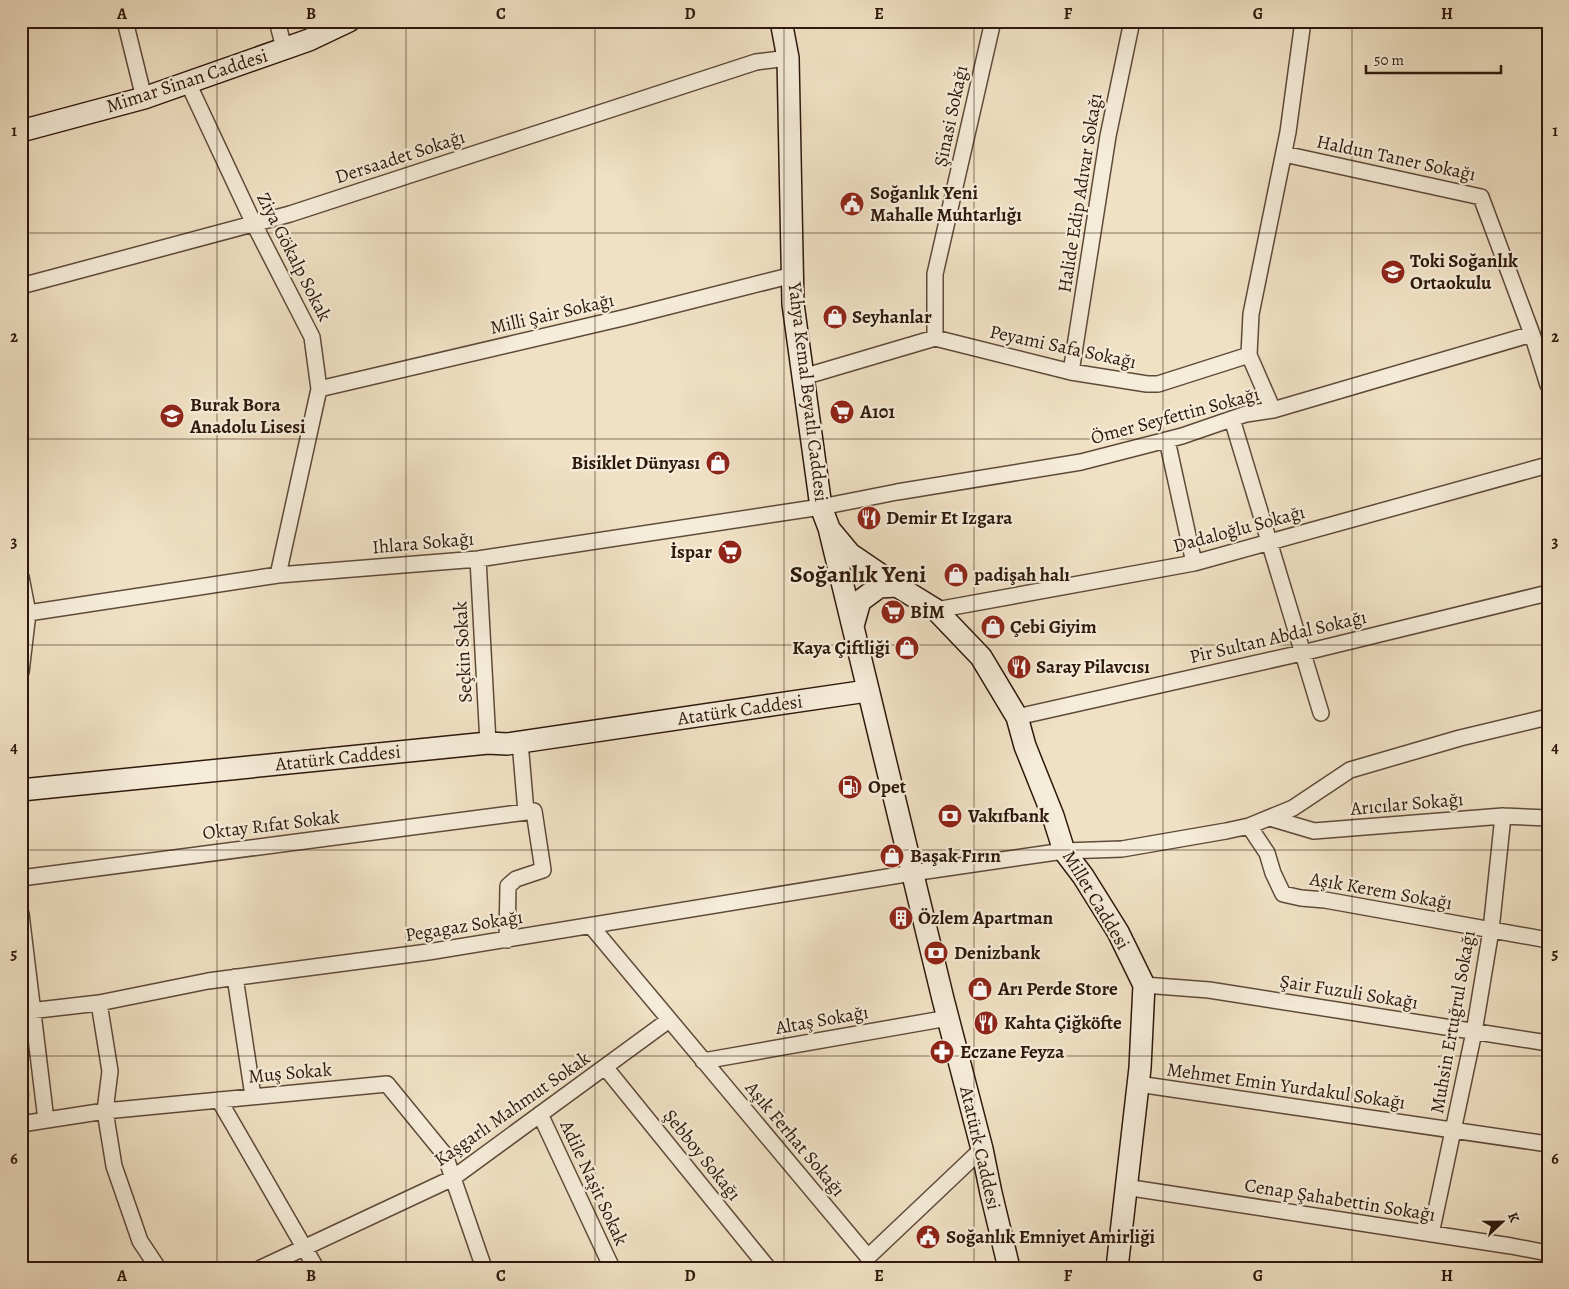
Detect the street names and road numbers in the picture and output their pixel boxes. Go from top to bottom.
street label: Mimar Sinan Caddesi [103,43,271,119]
street label: Şinasi Sokağı [928,63,974,169]
street label: Halide Edip Adıvar Sokağı [1051,91,1109,295]
street label: Dersaadet Sokağı [332,124,468,190]
street label: Haldun Taner Sokağı [1314,128,1478,188]
street label: Ziya Gökalp Sokak [250,188,338,326]
street label: Yahya Kemal Beyatlı Caddesi [782,280,834,503]
street label: Milli Şair Sokağı [487,287,617,341]
street label: Peyami Safa Sokağı [987,319,1139,375]
street label: Ömer Seyfettin Sokağı [1088,381,1262,451]
street label: Dadaloğlu Sokağı [1170,499,1308,559]
street label: Ihlara Sokağı [371,526,475,560]
street label: Seçkin Sokak [447,600,479,703]
street label: Pir Sultan Abdal Sokağı [1187,604,1369,670]
street label: Atatürk Caddesi [675,688,804,732]
street label: Atatürk Caddesi [273,738,402,778]
street label: Arıcılar Sokağı [1348,786,1465,822]
street label: Oktay Rıfat Sokak [201,804,342,846]
street label: Millet Caddesi [1056,845,1136,955]
street label: Aşık Kerem Sokağı [1307,865,1454,916]
street label: Pegagaz Sokağı [403,904,525,948]
street label: Muhsin Ertuğrul Sokağı [1424,929,1482,1115]
street label: Şair Fuzuli Sokağı [1278,968,1420,1016]
street label: Altaş Sokağı [773,999,870,1041]
street label: Kaşgarlı Mahmut Sokak [429,1045,596,1173]
street label: Muş Sokak [247,1056,333,1090]
street label: Mehmet Emin Yurdakul Sokağı [1165,1056,1407,1116]
street label: Aşık Ferhat Sokağı [738,1075,851,1202]
street label: Atatürk Caddesi [953,1083,1007,1212]
street label: Şebboy Sokağı [657,1104,747,1206]
street label: Adile Naşit Sokak [553,1115,635,1250]
street label: Cenap Şahabettin Sokağı [1243,1172,1437,1228]

